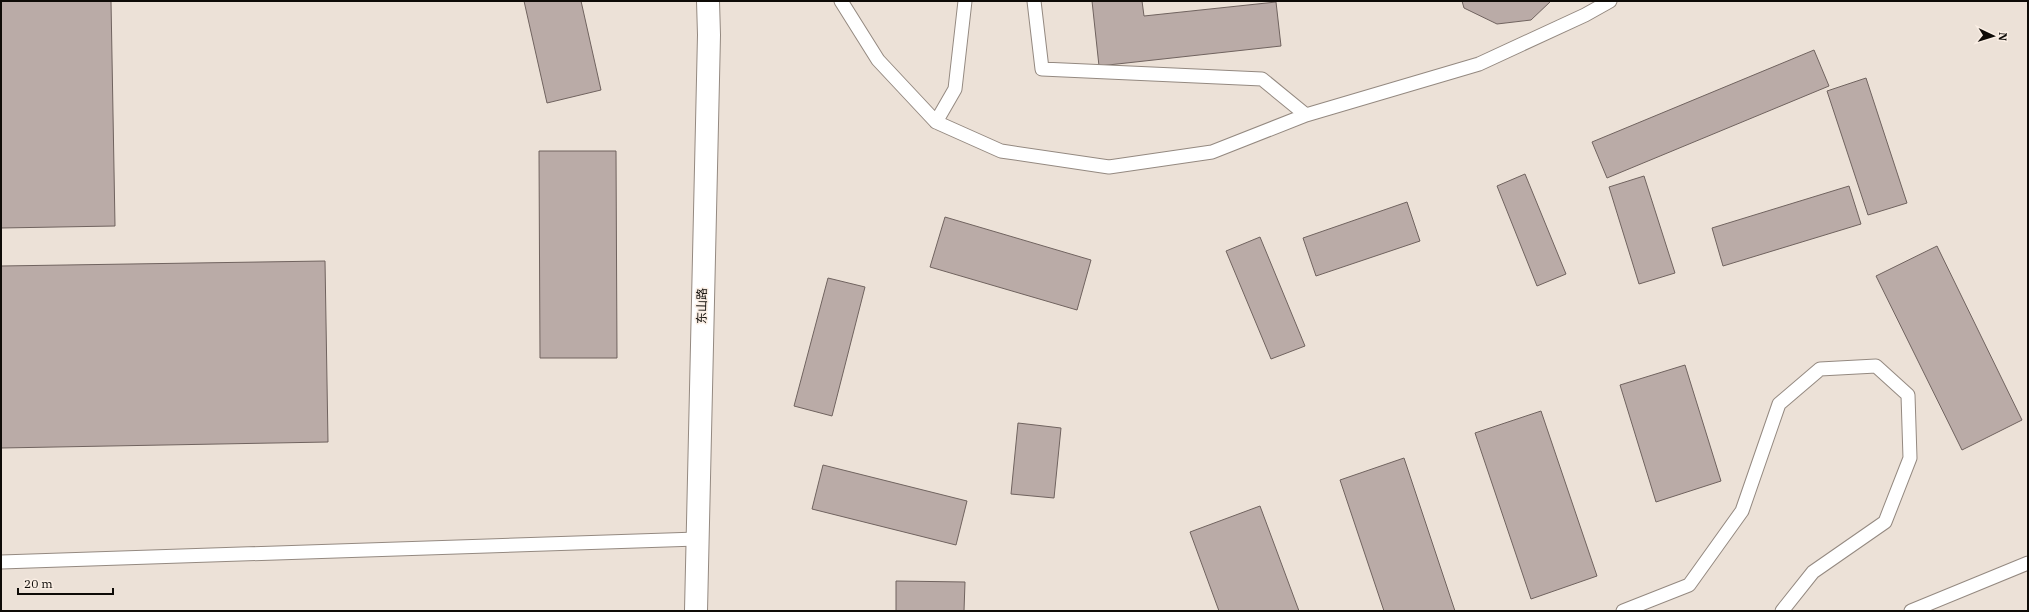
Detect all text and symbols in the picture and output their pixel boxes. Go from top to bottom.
north arrow [1973,16,2013,56]
text: N [1996,32,2010,42]
street label: 东山路 [694,288,709,324]
scale bar [18,570,113,596]
text: 20 m [24,576,53,591]

